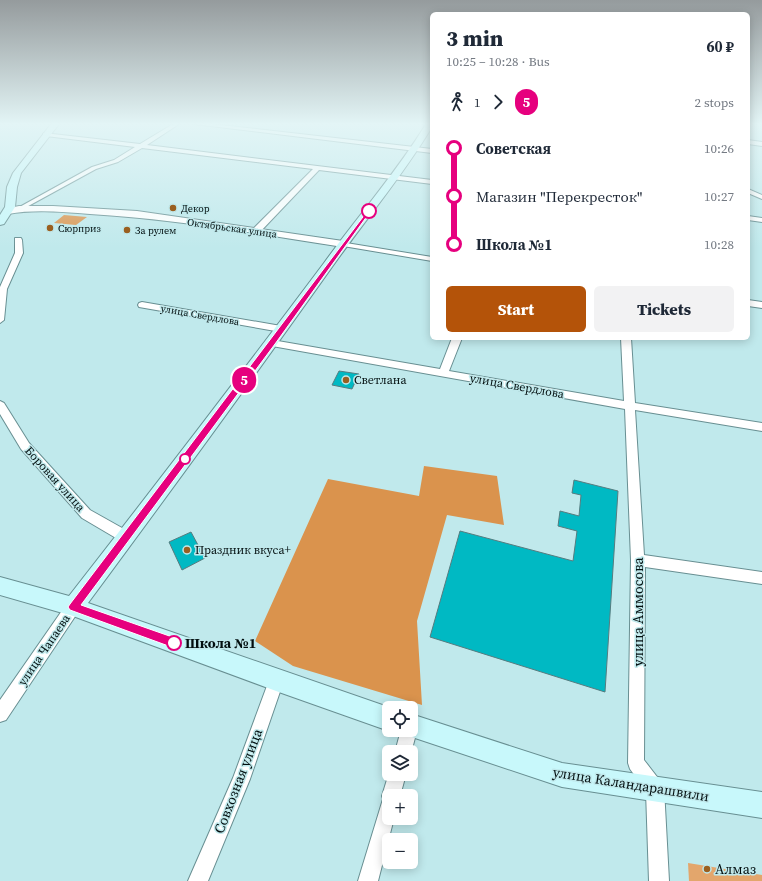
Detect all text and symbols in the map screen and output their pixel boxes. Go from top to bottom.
text: 3 min [446,23,503,53]
text: 60 ₽ [706,36,734,57]
text: 10:25 – 10:28 · Bus [446,53,550,70]
icon: walk [446,91,468,113]
icon: forward [487,91,509,113]
text: 5 [523,92,530,112]
text: 1 [474,94,481,111]
text: 2 stops [694,94,734,111]
text: Советская [476,138,551,159]
text: 10:26 [704,140,734,157]
text: Магазин "Перекресток" [476,186,642,207]
text: 10:27 [704,188,734,205]
place label: Декор [181,202,210,215]
marker: Декор [168,203,178,213]
unlabelled marker [361,203,377,219]
street label: Октябрьская улица [186,215,279,241]
place label: Сюрприз [58,222,101,235]
marker: Сюрприз [45,223,55,233]
place label: За рулем [135,224,176,237]
marker: За рулем [122,225,132,235]
text: Школа №1 [476,234,552,255]
text: 10:28 [704,236,734,253]
button: Start [446,286,586,332]
button: Tickets [594,286,734,332]
street label: улица Свердлова [160,302,241,328]
line badge: 5 [231,367,257,393]
text: 5 [240,370,248,390]
street label: улица Свердлова [469,370,566,402]
place label: Светлана [354,372,407,388]
marker: Светлана [341,375,351,385]
street label: Боровая улица [21,443,89,516]
unlabelled marker [179,453,191,465]
place label: Праздник вкуса+ [195,542,291,558]
marker: Праздник вкуса+ [182,545,192,555]
street label: улица Аммосова [628,557,648,667]
street label: улица Чапаева [14,610,74,689]
place label: Школа №1 [185,633,256,653]
marker: Школа №1 [166,635,182,651]
map controls [382,701,418,869]
button: locate [382,701,418,737]
street label: Совхозная улица [209,725,267,836]
button: layers [382,745,418,781]
street label: улица Каландарашвили [551,762,711,806]
button: + [382,789,418,825]
button: − [382,833,418,869]
place label: Алмаз [715,859,756,879]
marker: Алмаз [702,864,712,874]

